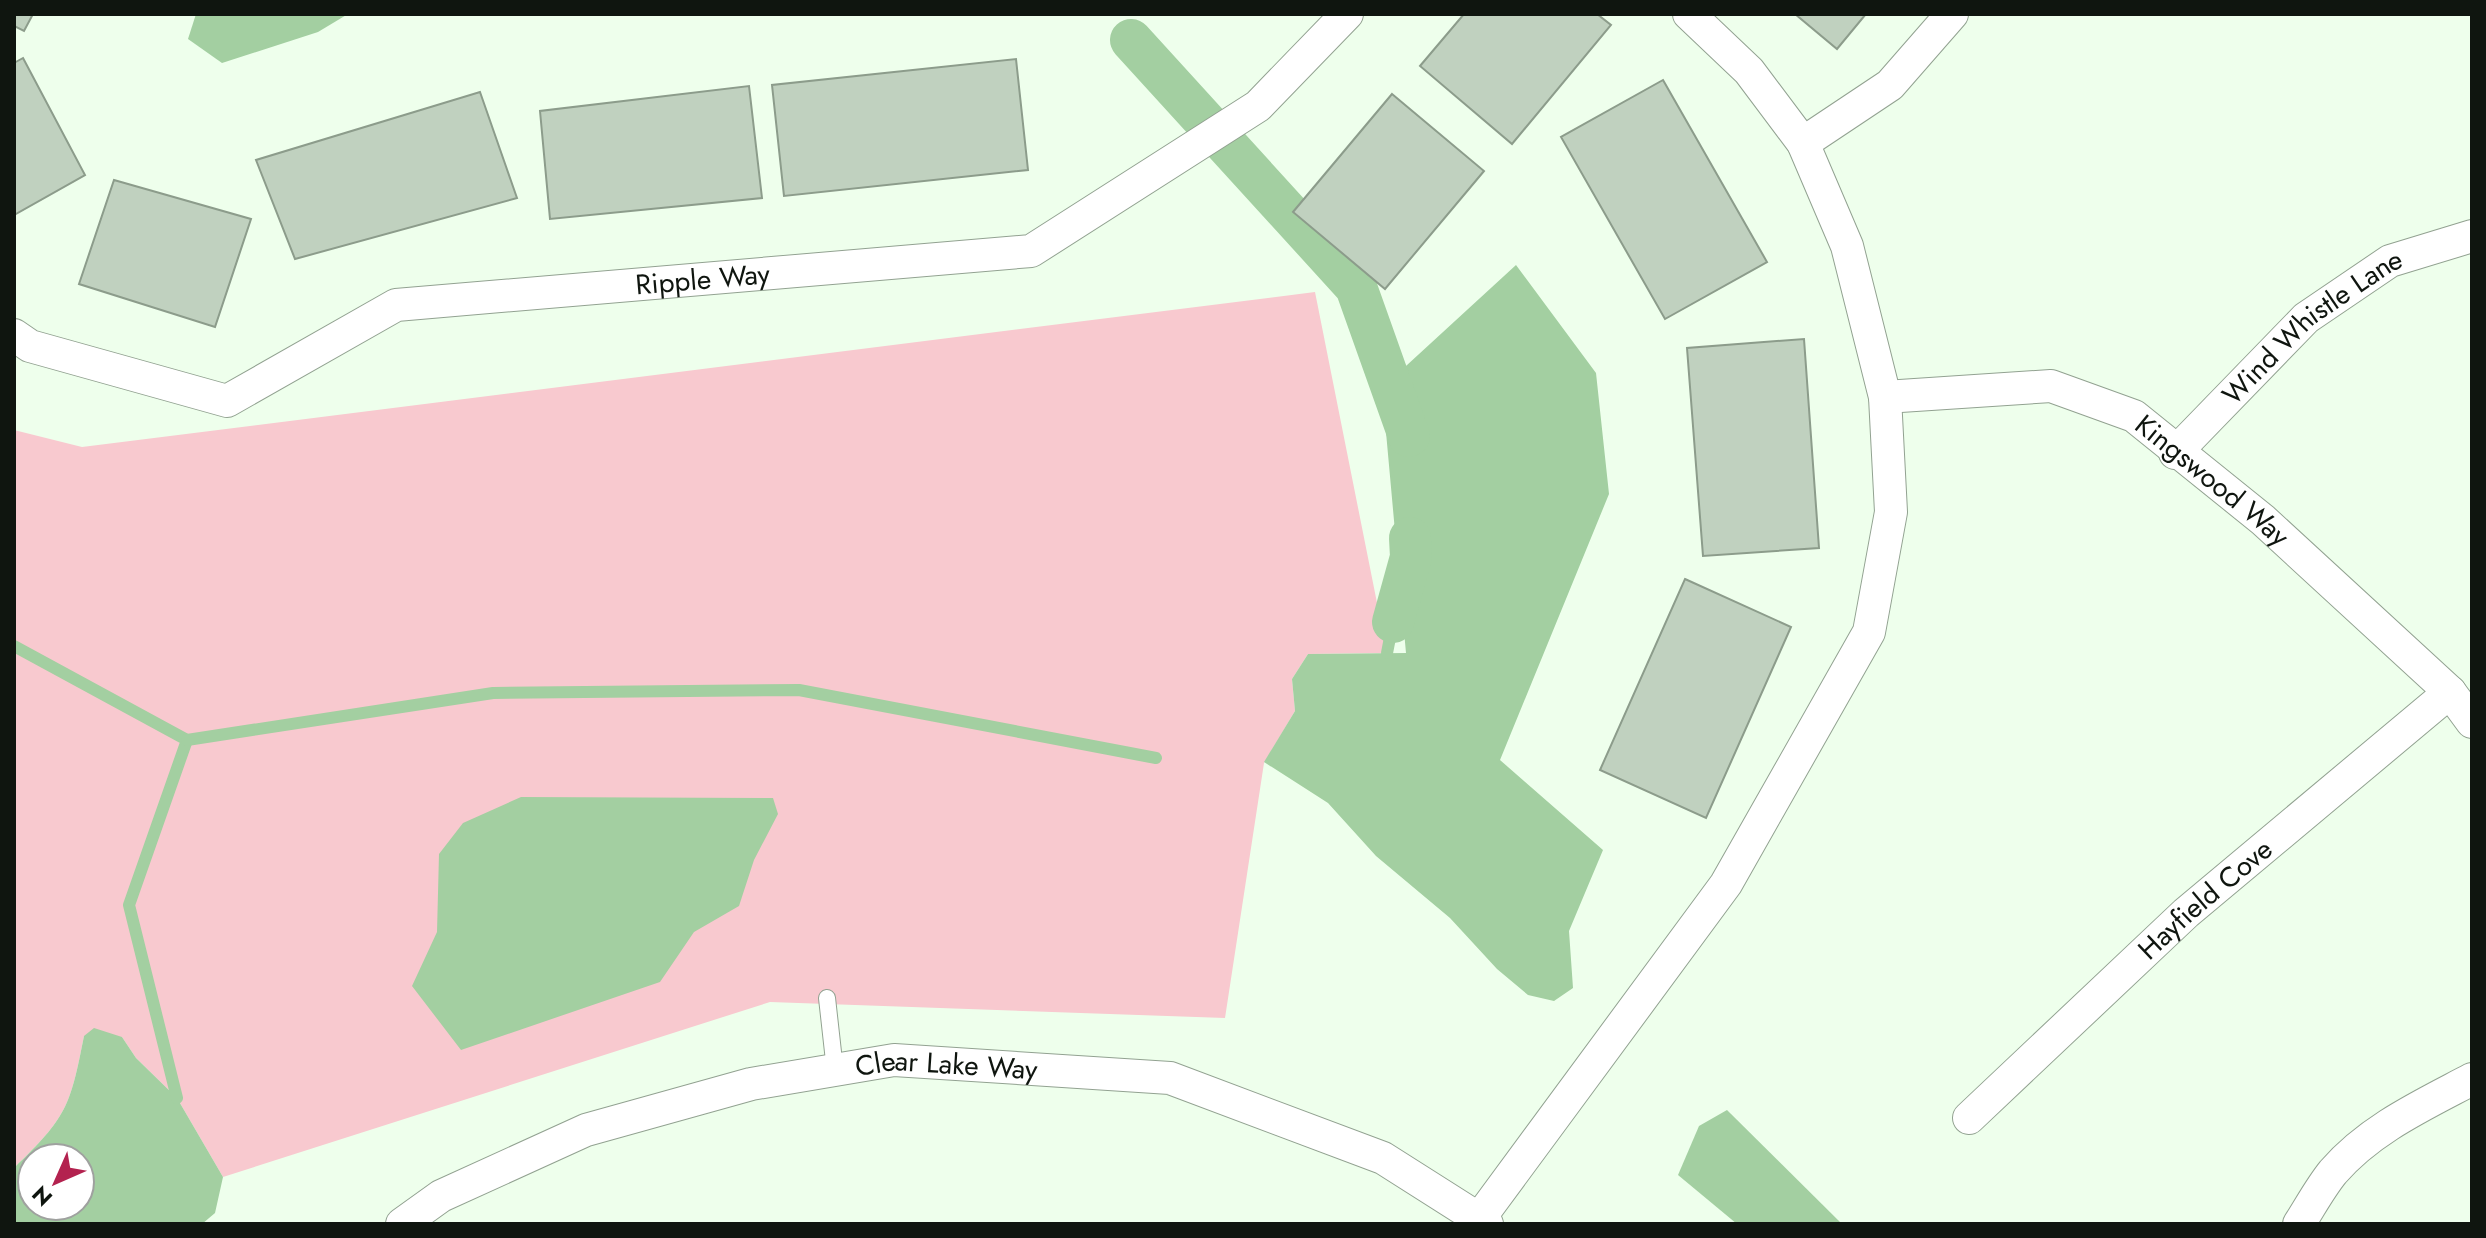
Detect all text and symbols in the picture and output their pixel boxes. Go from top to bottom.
street label: Wind Whistle Lane [2212,238,2407,414]
street label: Ripple Way [634,253,772,305]
street label: Kingswood Way [2126,404,2300,556]
street label: Hayfield Cove [2128,829,2281,969]
street label: Clear Lake Way [852,1040,1040,1090]
north arrow [16,1142,96,1222]
text: N [24,1179,59,1214]

